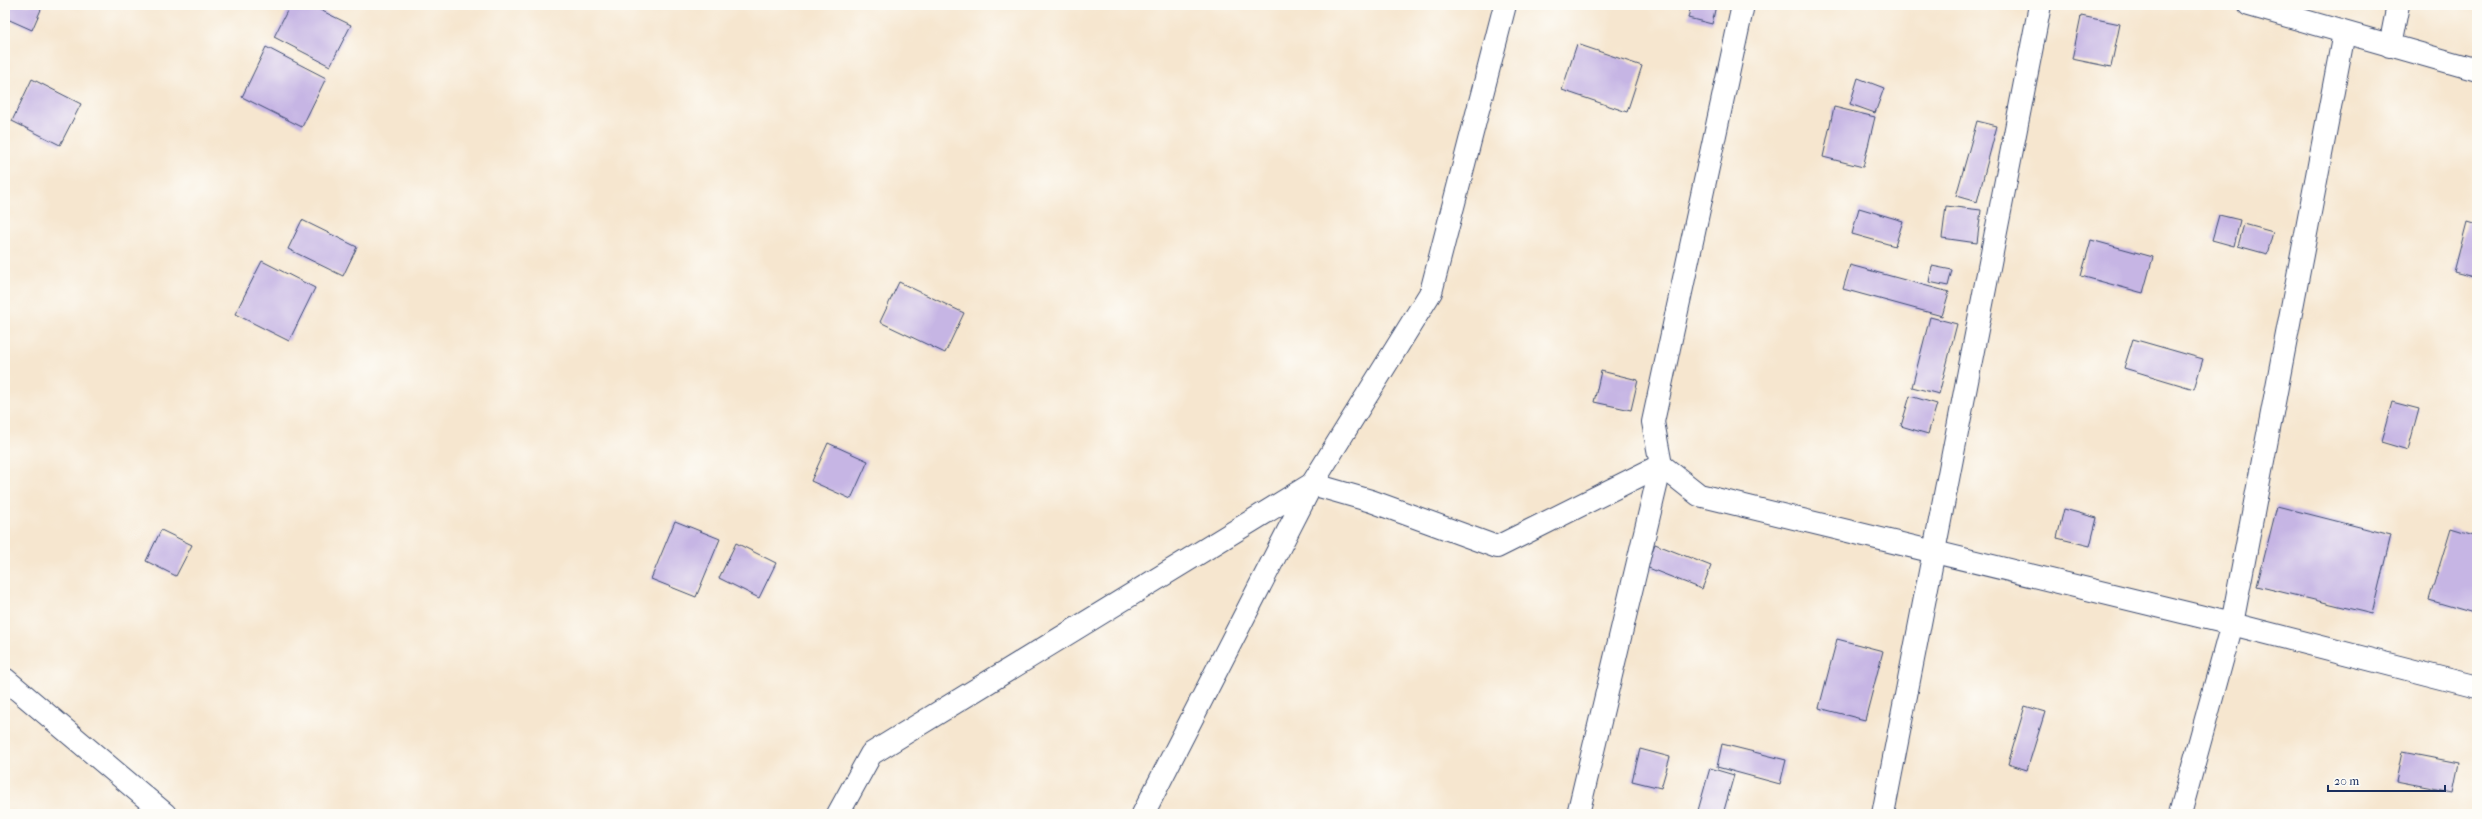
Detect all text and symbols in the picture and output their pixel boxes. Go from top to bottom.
scale bar [2328,767,2445,793]
text: 20 m [2334,774,2359,788]

